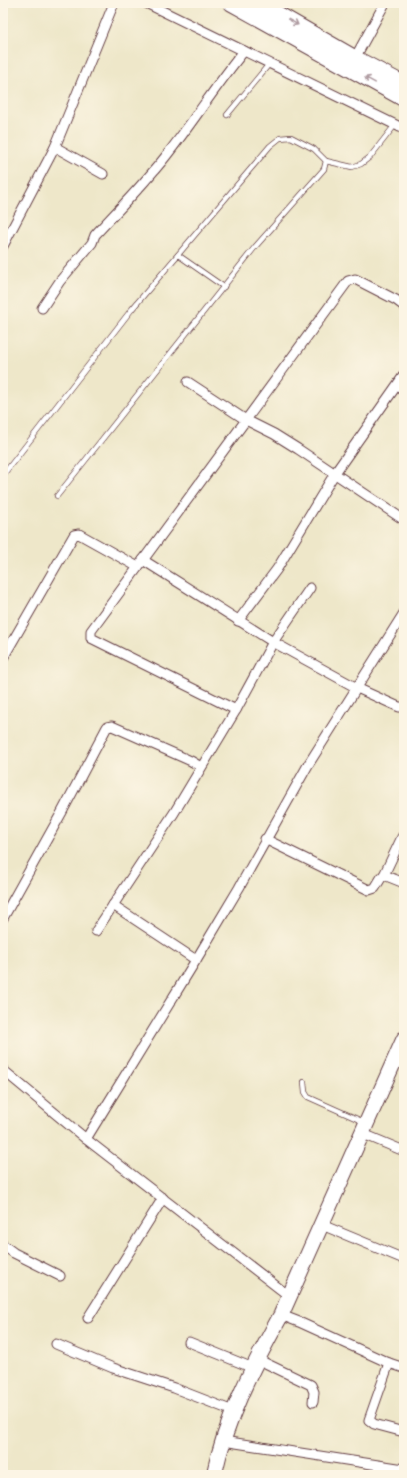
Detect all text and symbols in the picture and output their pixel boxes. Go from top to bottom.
one-way arrow [287,19,299,26]
one-way arrow [364,76,376,84]

